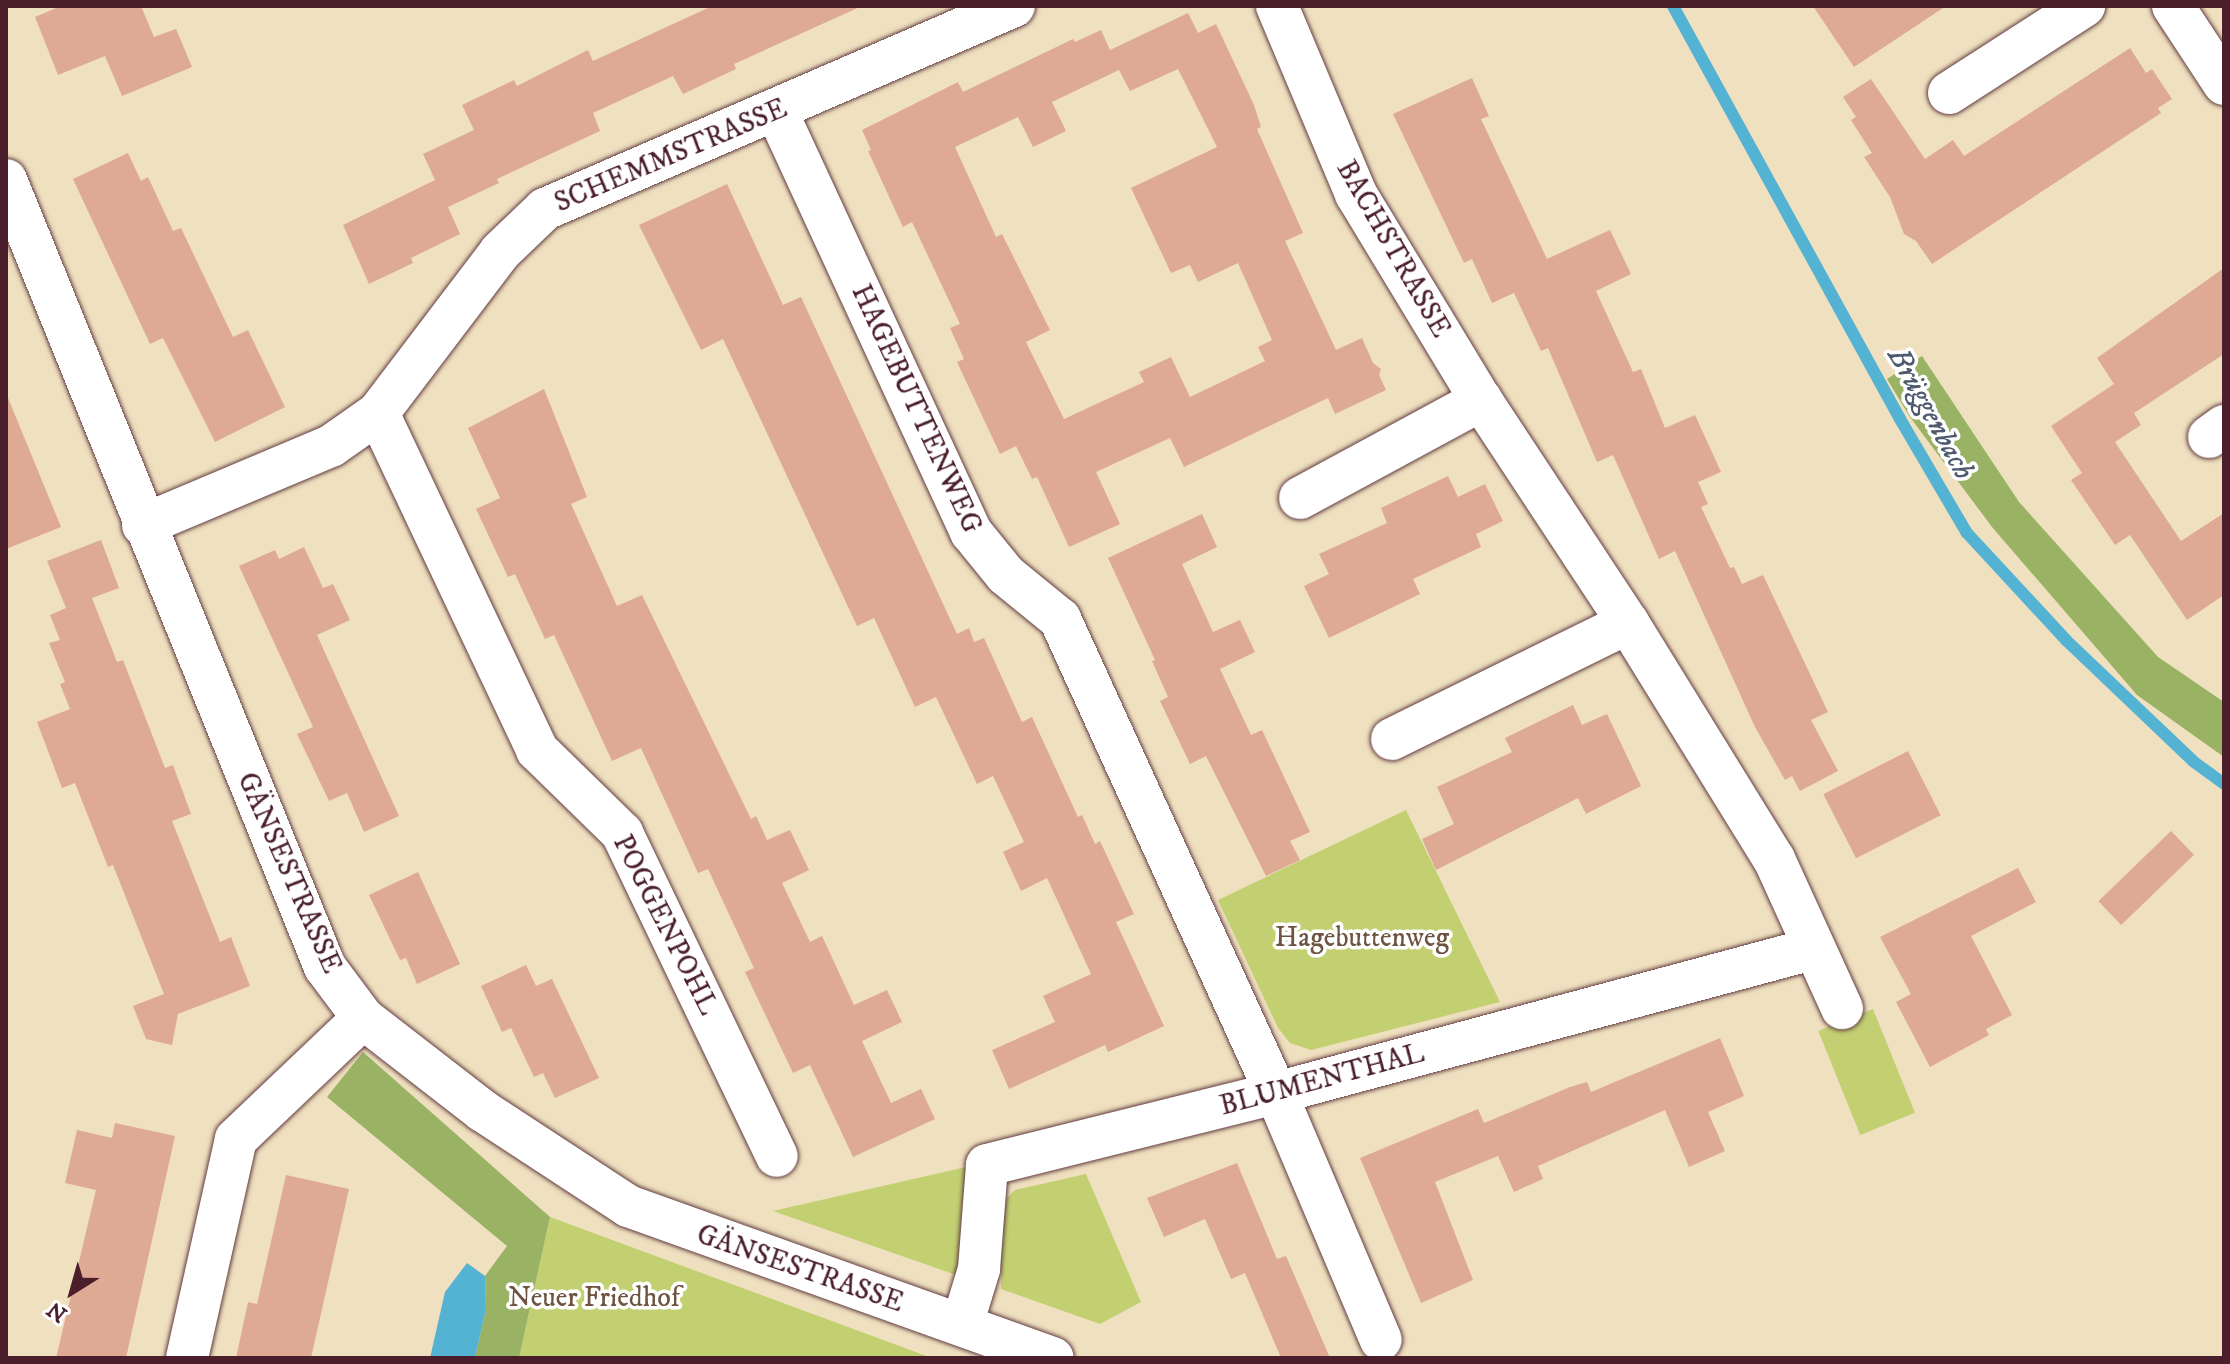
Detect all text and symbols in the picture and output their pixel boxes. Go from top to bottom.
street label: SCHEMMSTRASSE [550,92,792,220]
street label: BACHSTRASSE [1329,154,1457,344]
street label: HAGEBUTTENWEG [844,279,988,539]
water label: Brüggenbach [1879,342,1981,486]
street label: GÄNSESTRASSE [230,767,348,979]
street label: POGGENPOHL [605,829,725,1021]
park label: Hagebuttenweg [1275,921,1449,955]
street label: BLUMENTHAL [1216,1037,1428,1123]
street label: GÄNSESTRASSE [692,1218,908,1320]
north arrow [32,1252,112,1332]
park label: Neuer Friedhof [508,1281,680,1315]
text: N [42,1295,73,1328]

